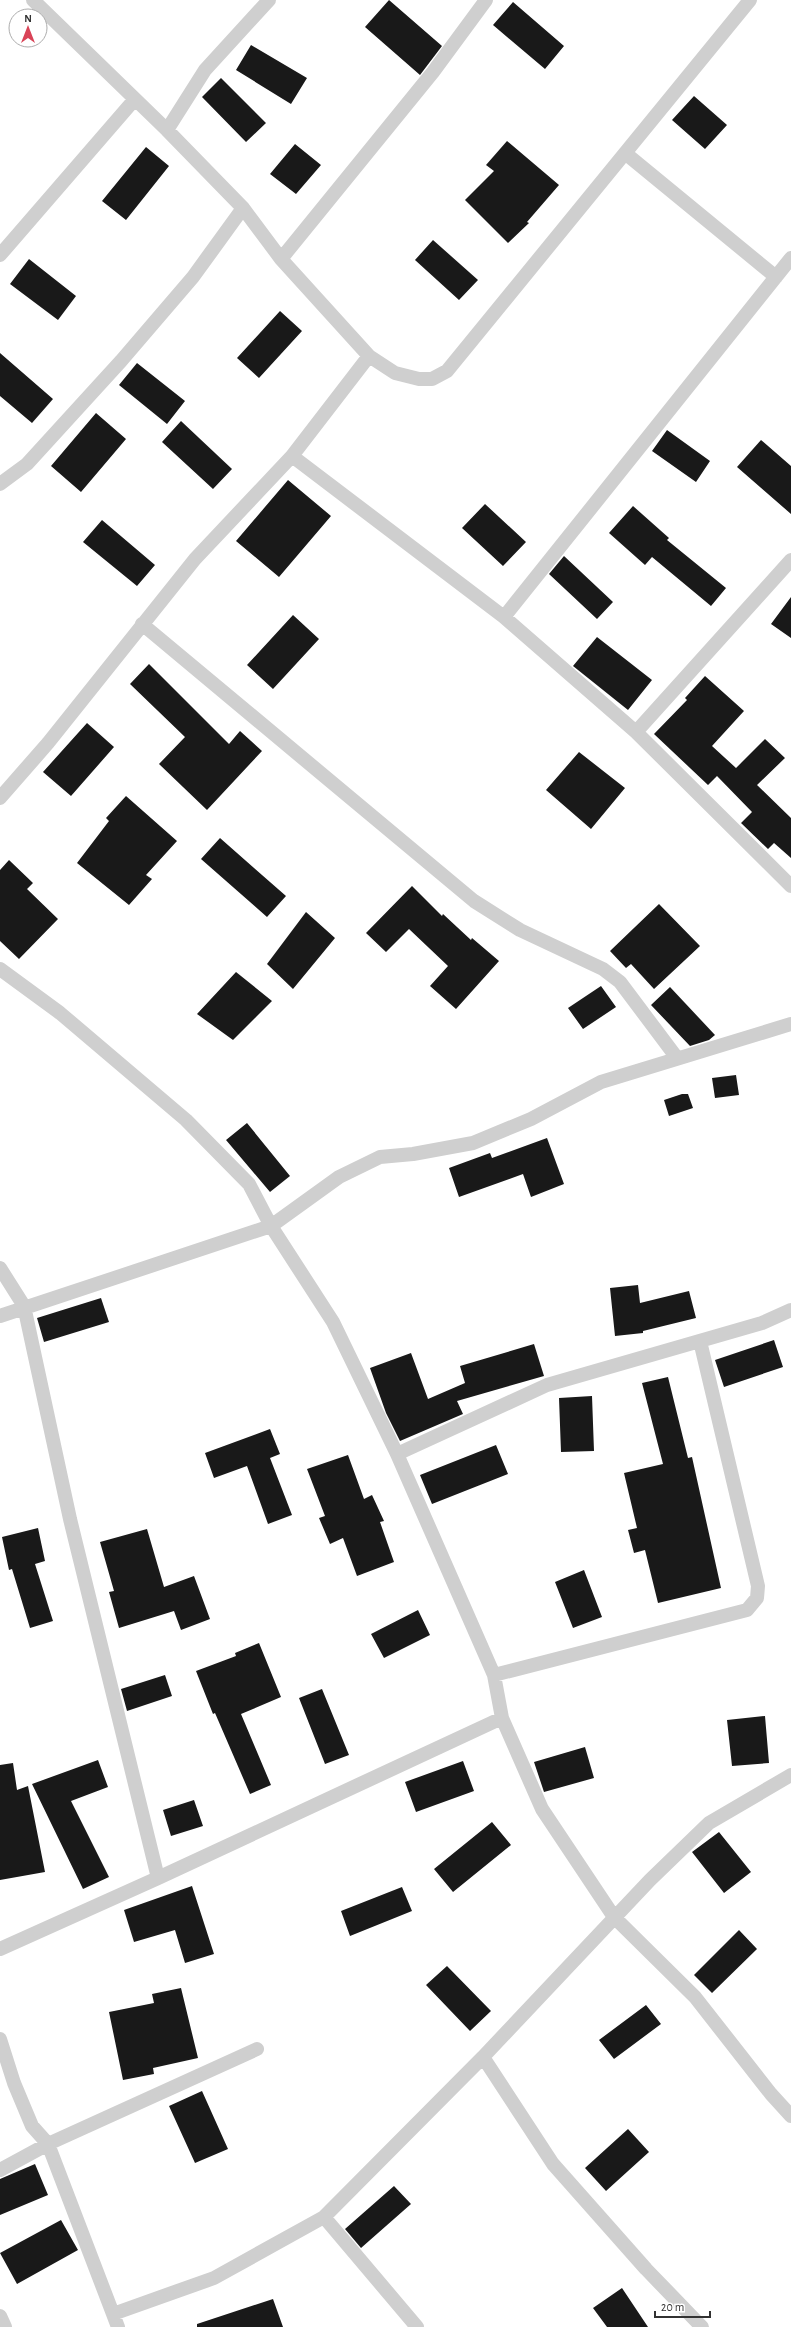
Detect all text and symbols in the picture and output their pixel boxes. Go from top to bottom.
north arrow [8,8,48,48]
text: N [24,13,32,24]
scale bar [655,2293,710,2319]
text: 20 m [661,2301,684,2313]

